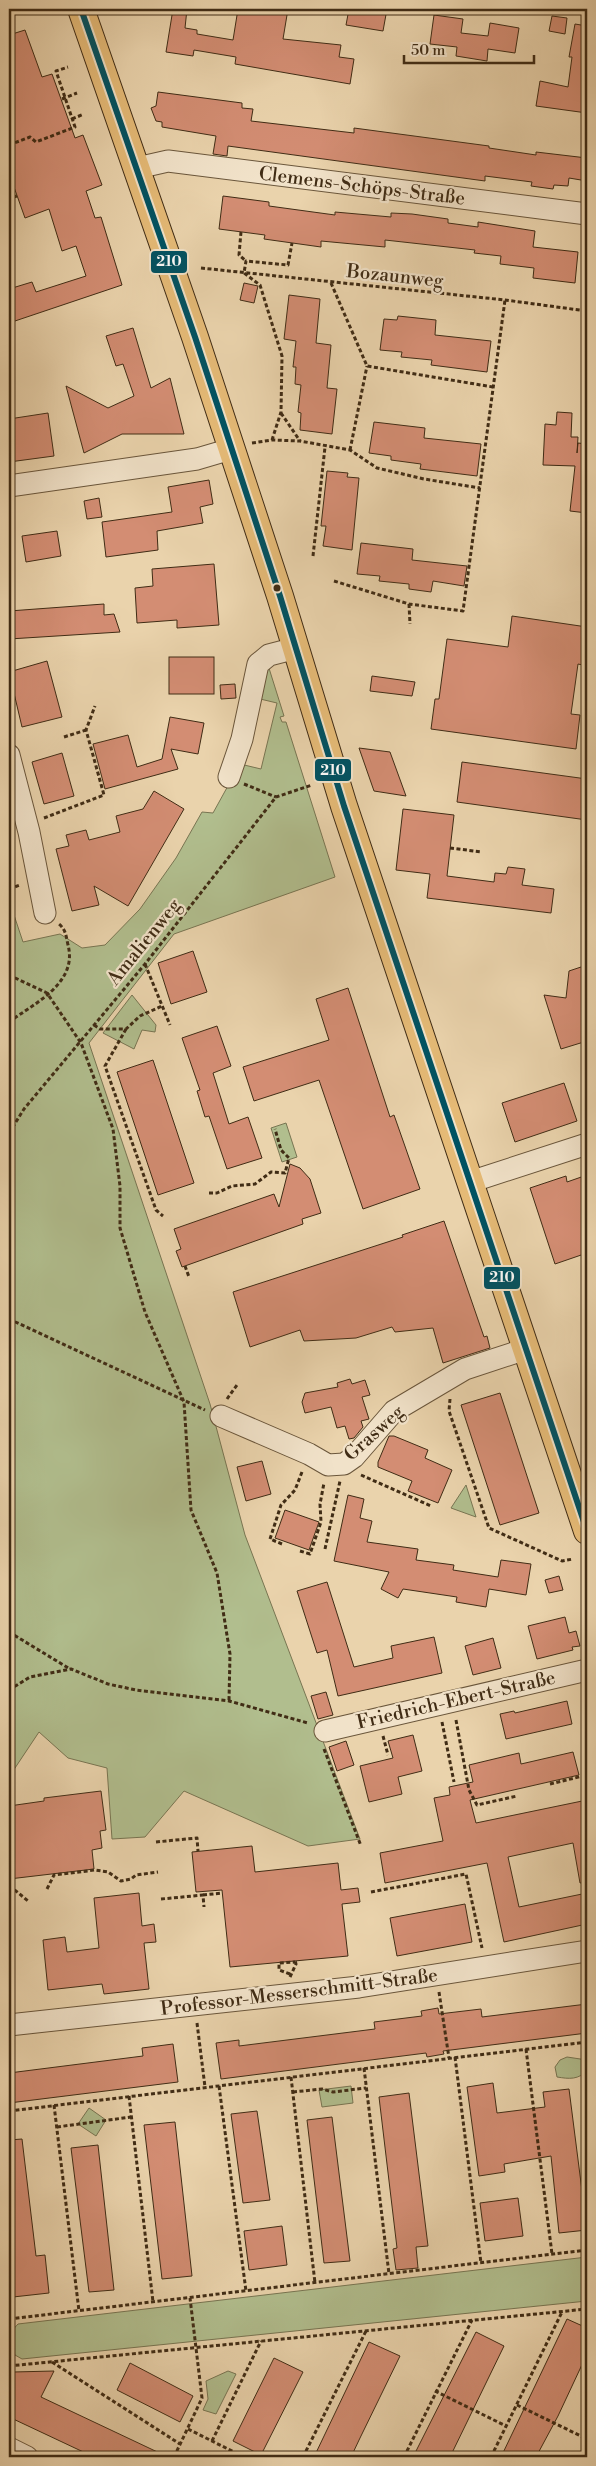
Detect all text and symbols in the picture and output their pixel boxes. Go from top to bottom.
scale bar [404,32,534,64]
text: 50 m [411,41,445,60]
street label: Clemens-Schöps-Straße [258,161,466,211]
line badge: 210 [150,250,188,274]
text: 210 [156,253,182,271]
street label: Bozaunweg [344,259,445,293]
unlabelled marker [272,583,282,593]
line badge: 210 [314,758,352,782]
text: 210 [320,762,346,780]
street label: Amalienweg [101,894,186,991]
line badge: 210 [483,1266,521,1290]
text: 210 [489,1269,515,1287]
street label: Grasweg [339,1400,409,1466]
street label: Friedrich-Ebert-Straße [354,1665,558,1735]
street label: Professor-Messerschmitt-Straße [159,1963,439,2021]

